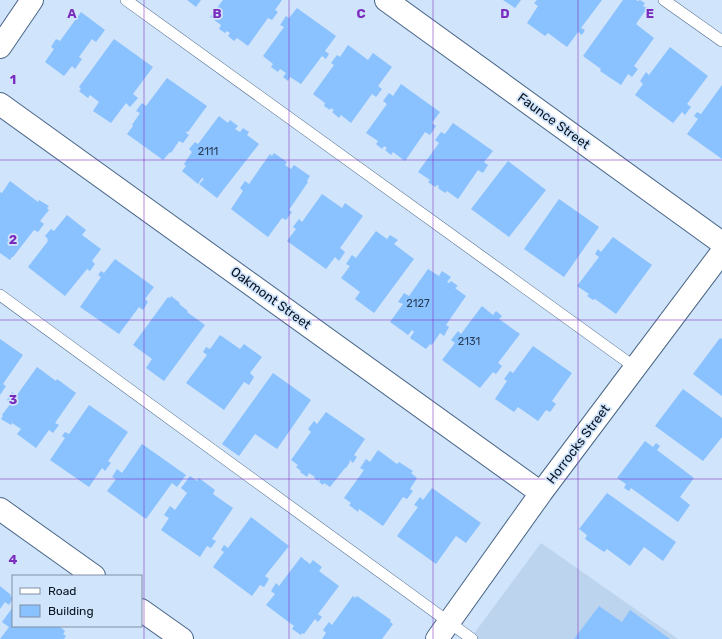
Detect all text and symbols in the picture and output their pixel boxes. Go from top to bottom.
text: A [67,6,77,21]
text: B [212,6,222,21]
text: C [356,6,366,21]
text: D [500,6,510,21]
text: E [646,6,654,21]
text: 1 [10,72,16,87]
street label: Faunce Street [515,90,593,152]
house number: 2111 [198,145,218,158]
text: 2 [9,232,17,247]
street label: Oakmont Street [228,264,314,332]
house number: 2127 [406,297,430,310]
house number: 2131 [458,335,480,348]
text: 3 [9,392,18,407]
street label: Horrocks Street [543,402,613,486]
text: 4 [9,552,18,567]
legend [12,575,142,627]
text: Road [48,584,76,598]
text: Building [48,604,94,618]

